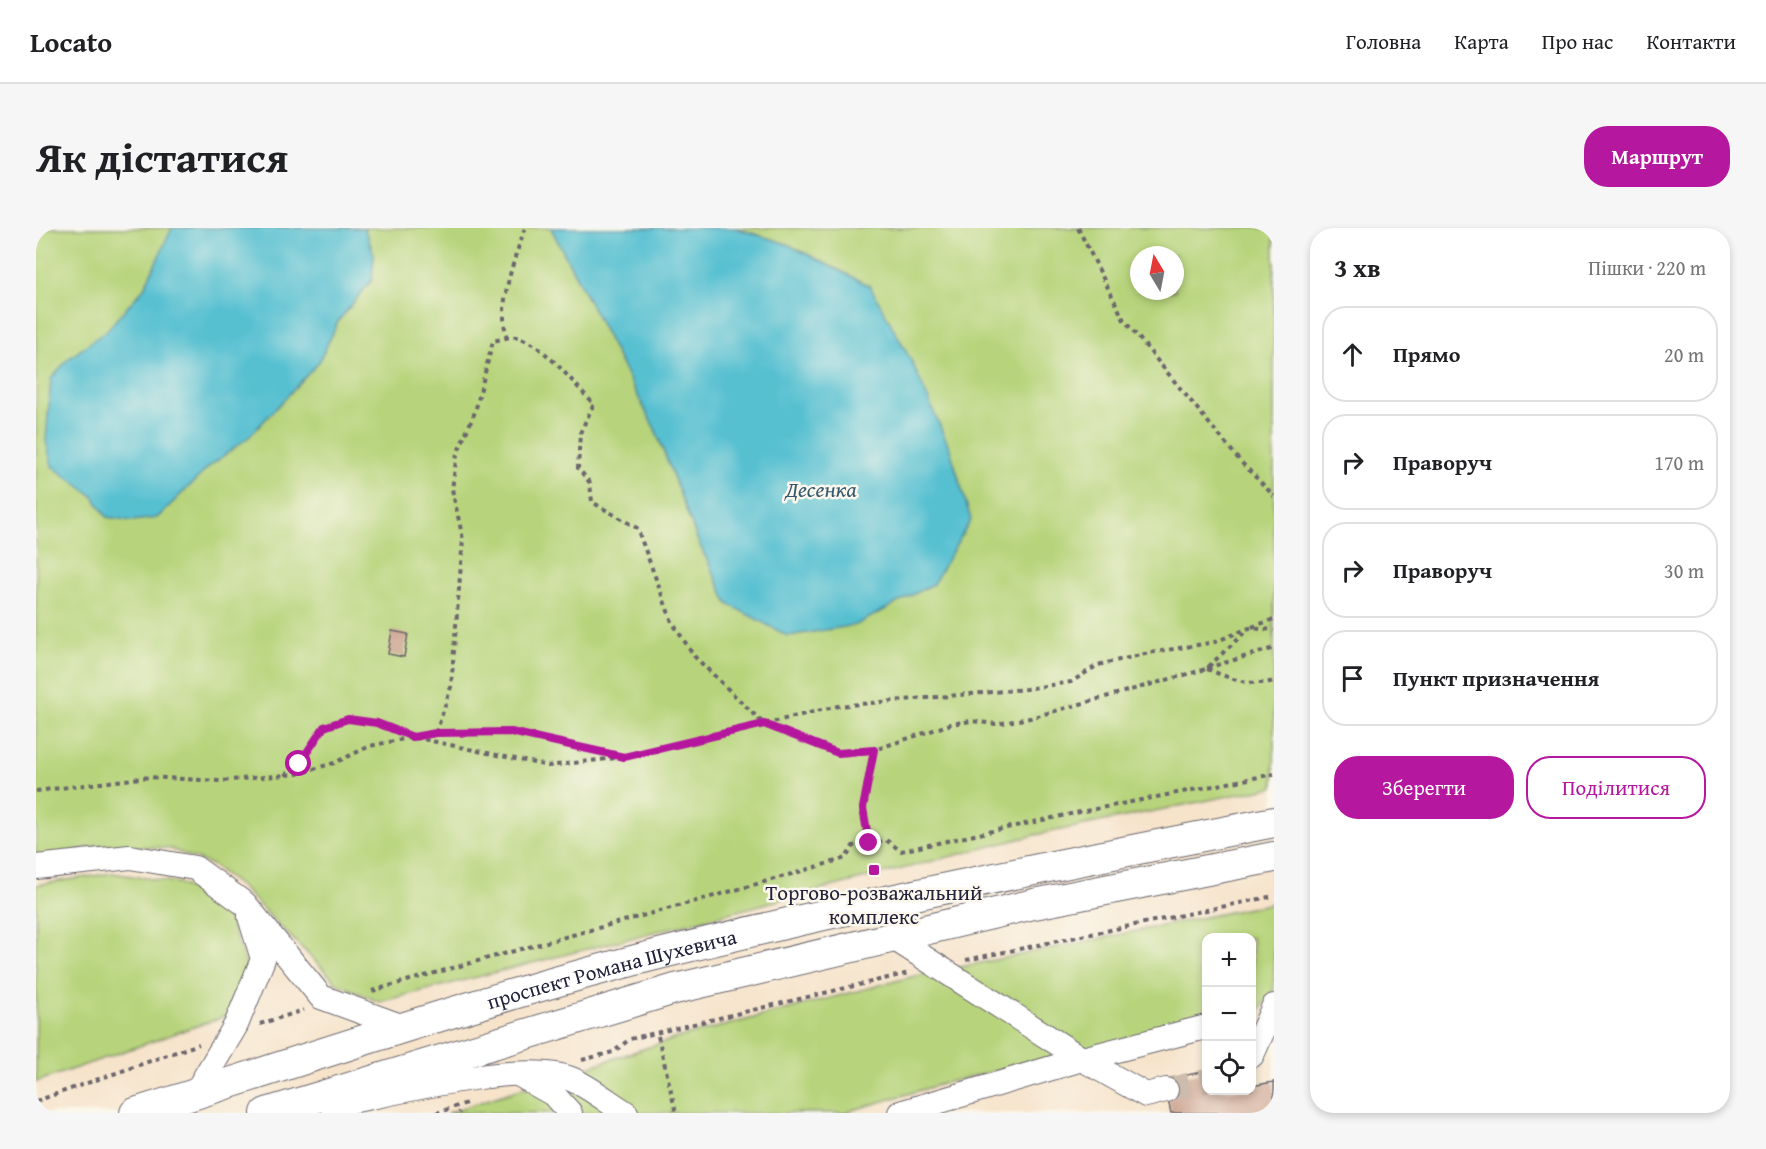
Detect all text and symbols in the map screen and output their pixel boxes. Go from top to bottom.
text: Locato [30,21,112,62]
text: Головна [1346,26,1421,57]
text: Карта [1454,26,1509,57]
text: Про нас [1542,26,1613,57]
text: Контакти [1646,26,1736,57]
text: Як дістатися [36,126,288,187]
button: Маршрут [1584,126,1730,187]
north arrow [1130,246,1184,300]
text: 3 хв [1334,248,1381,287]
text: Пішки · 220 m [1588,253,1706,282]
icon: ahead [1336,338,1369,371]
text: Прямо [1393,338,1460,370]
text: 20 m [1664,340,1704,369]
icon: right [1336,446,1369,479]
text: Праворуч [1393,446,1492,478]
text: 170 m [1654,448,1704,477]
water label: Десенка [783,473,857,505]
icon: right [1336,554,1369,587]
text: Праворуч [1393,554,1492,586]
text: 30 m [1664,556,1704,585]
icon: arrive [1336,662,1369,695]
text: Пункт призначення [1393,662,1599,694]
route start [285,750,311,776]
button: Зберегти [1334,756,1514,819]
button: Поділитися [1526,756,1706,819]
route end [855,829,881,855]
marker: Торгово-розважальний комплекс [867,863,881,877]
place label: Торгово-розважальний комплекс [766,877,983,932]
street label: проспект Романа Шухевича [483,920,739,1017]
map controls [1202,933,1256,1095]
button: + [1202,933,1256,987]
button: − [1202,987,1256,1041]
button: locate [1202,1041,1256,1095]

